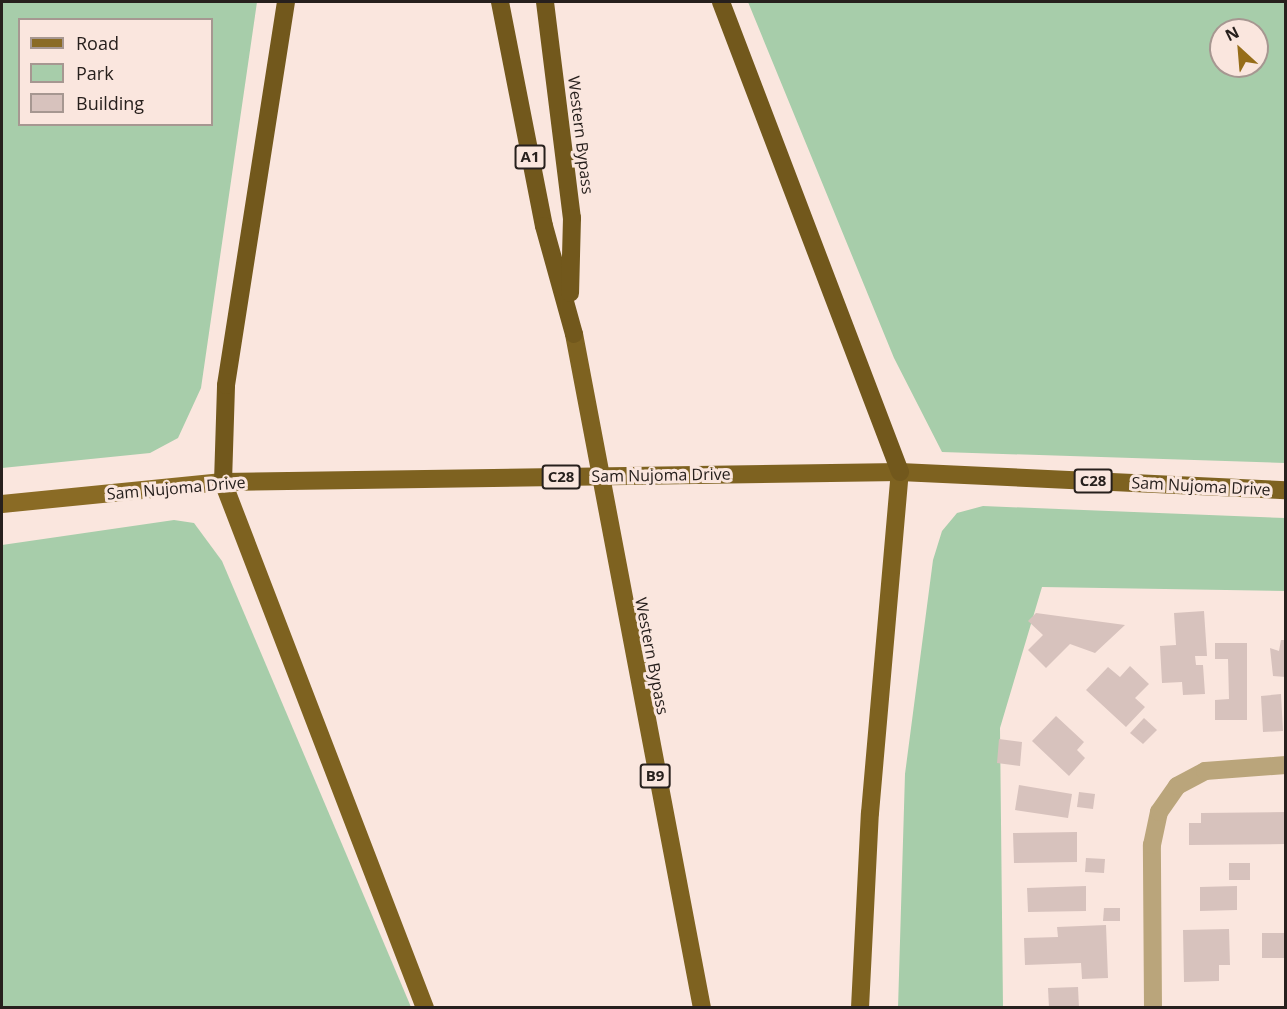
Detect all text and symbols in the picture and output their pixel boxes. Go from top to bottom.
legend [18,18,213,126]
north arrow [1209,18,1269,78]
text: N [1221,21,1243,46]
text: Road [76,31,119,55]
text: Park [76,61,114,85]
street label: Western Bypass [564,75,598,195]
text: Building [76,91,144,115]
road number: A1 [514,145,546,169]
street label: Sam Nujoma Drive [591,464,731,486]
road number: C28 [542,465,580,489]
road number: C28 [1074,469,1112,493]
street label: Sam Nujoma Drive [106,472,246,504]
street label: Sam Nujoma Drive [1131,473,1271,499]
street label: Western Bypass [631,596,673,716]
road number: B9 [638,764,672,788]

